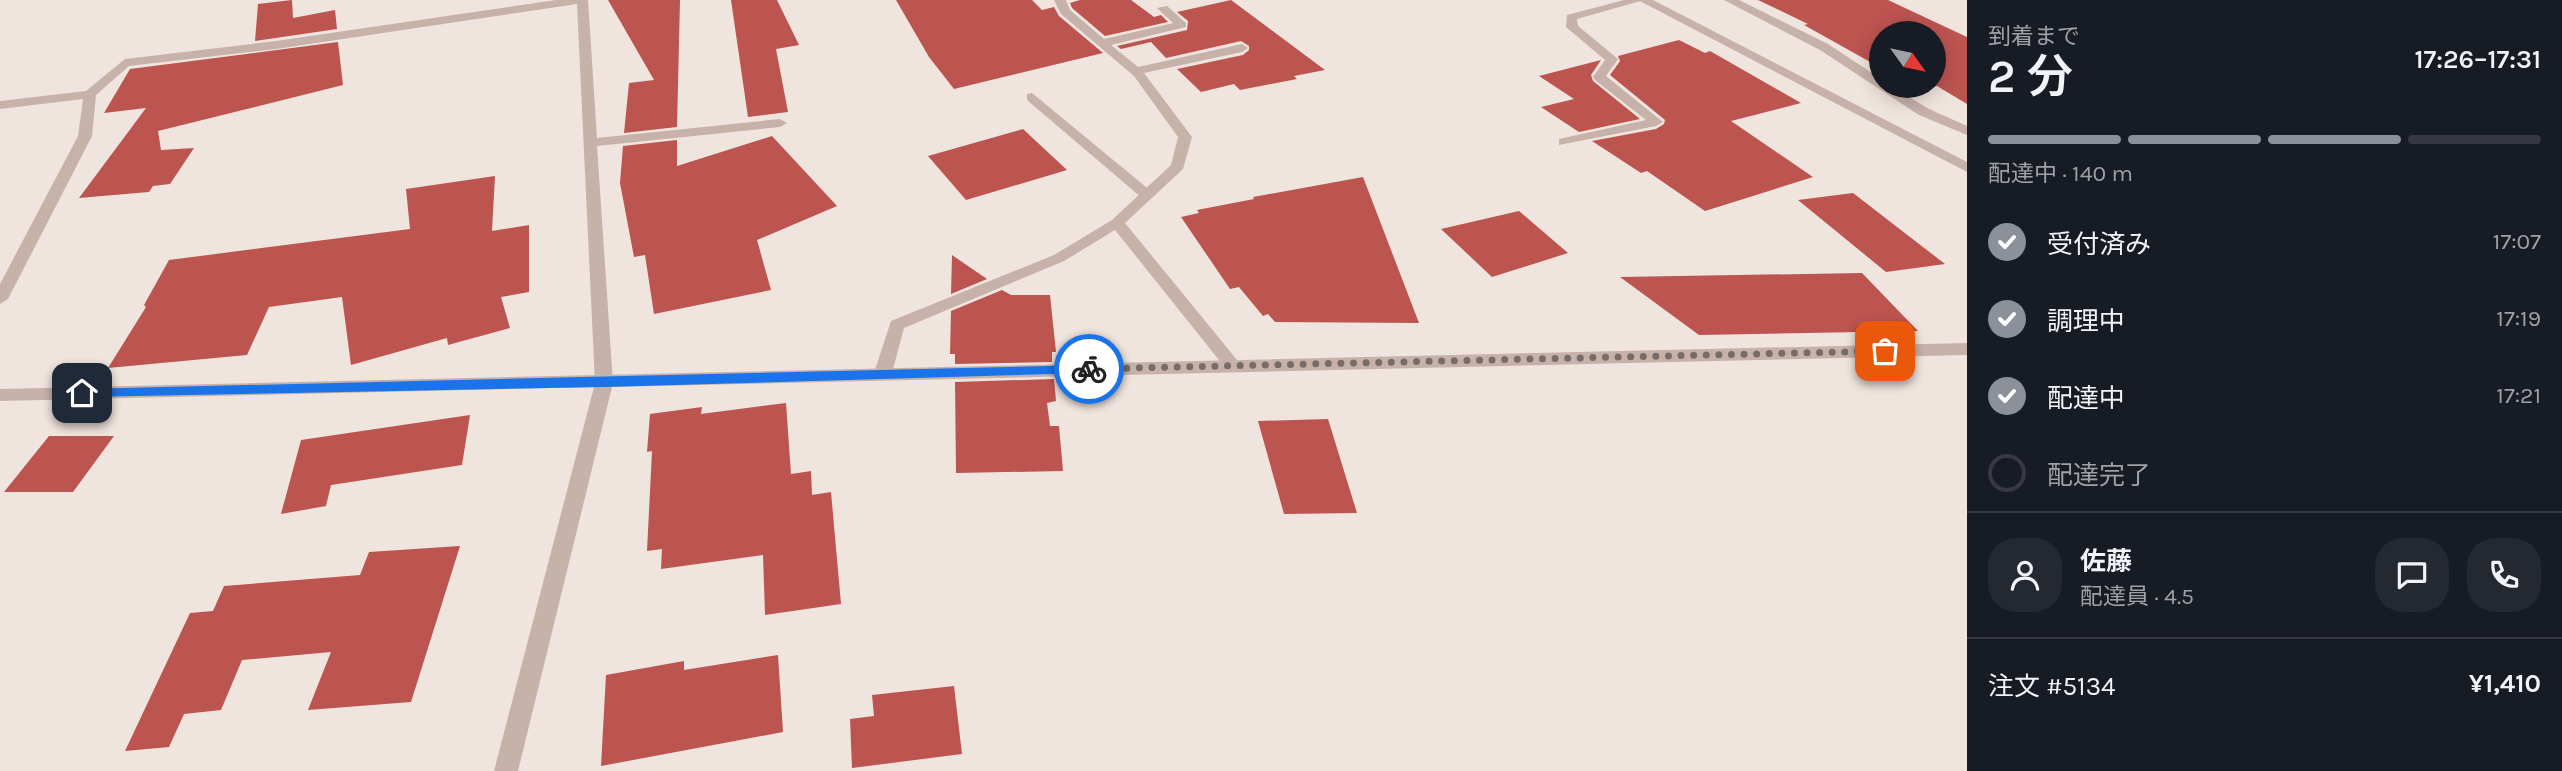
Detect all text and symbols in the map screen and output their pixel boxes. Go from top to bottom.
north arrow [1869,21,1946,98]
map controls [1869,21,1946,98]
text: 到着まで [1988,23,2080,50]
text: 17:26–17:31 [2414,44,2541,75]
text: 2 分 [1988,50,2073,104]
text: 配達中 · 140 m [1988,160,2133,187]
icon: check [1988,223,2026,261]
text: 17:07 [2493,228,2541,255]
text: 受付済み [2047,229,2151,260]
icon: check [1988,300,2026,338]
text: 17:19 [2496,305,2541,332]
text: 調理中 [2047,306,2125,337]
pin [1855,321,1915,381]
icon: bag [1866,332,1904,370]
courier [1054,334,1124,404]
icon: bike [1070,350,1108,388]
pin [52,363,112,423]
icon: home [63,374,101,412]
icon: check [1988,377,2026,415]
text: 17:21 [2496,382,2541,409]
text: 配達中 [2047,383,2125,414]
text: 配達完了 [2047,460,2151,491]
button: person [1988,538,2062,612]
button: chat [2375,538,2449,612]
button: phone [2467,538,2541,612]
text: 佐藤 [2080,546,2132,577]
text: 配達員 · 4.5 [2080,583,2194,610]
text: ¥1,410 [2469,668,2541,699]
text: 注文 #5134 [1988,671,2116,702]

